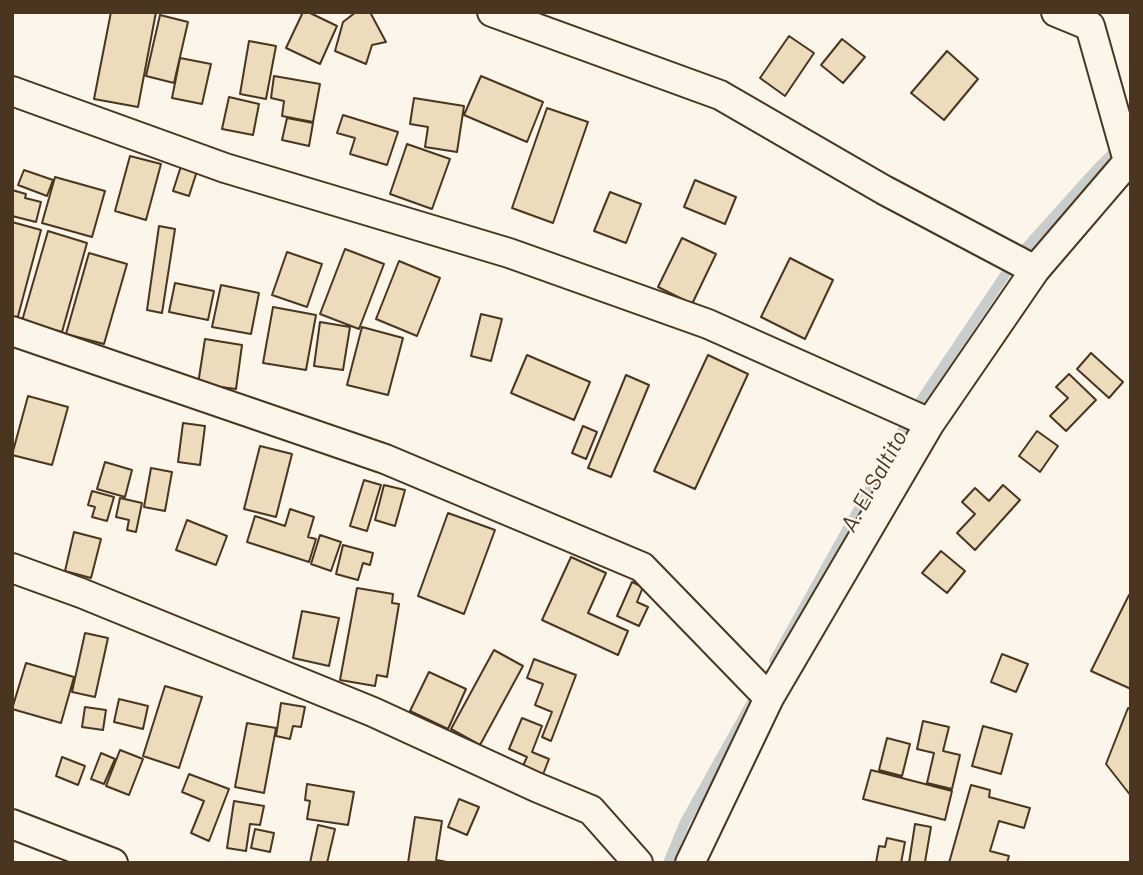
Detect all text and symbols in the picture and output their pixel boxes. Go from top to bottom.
water label: A. El Saltito [835,426,913,536]

